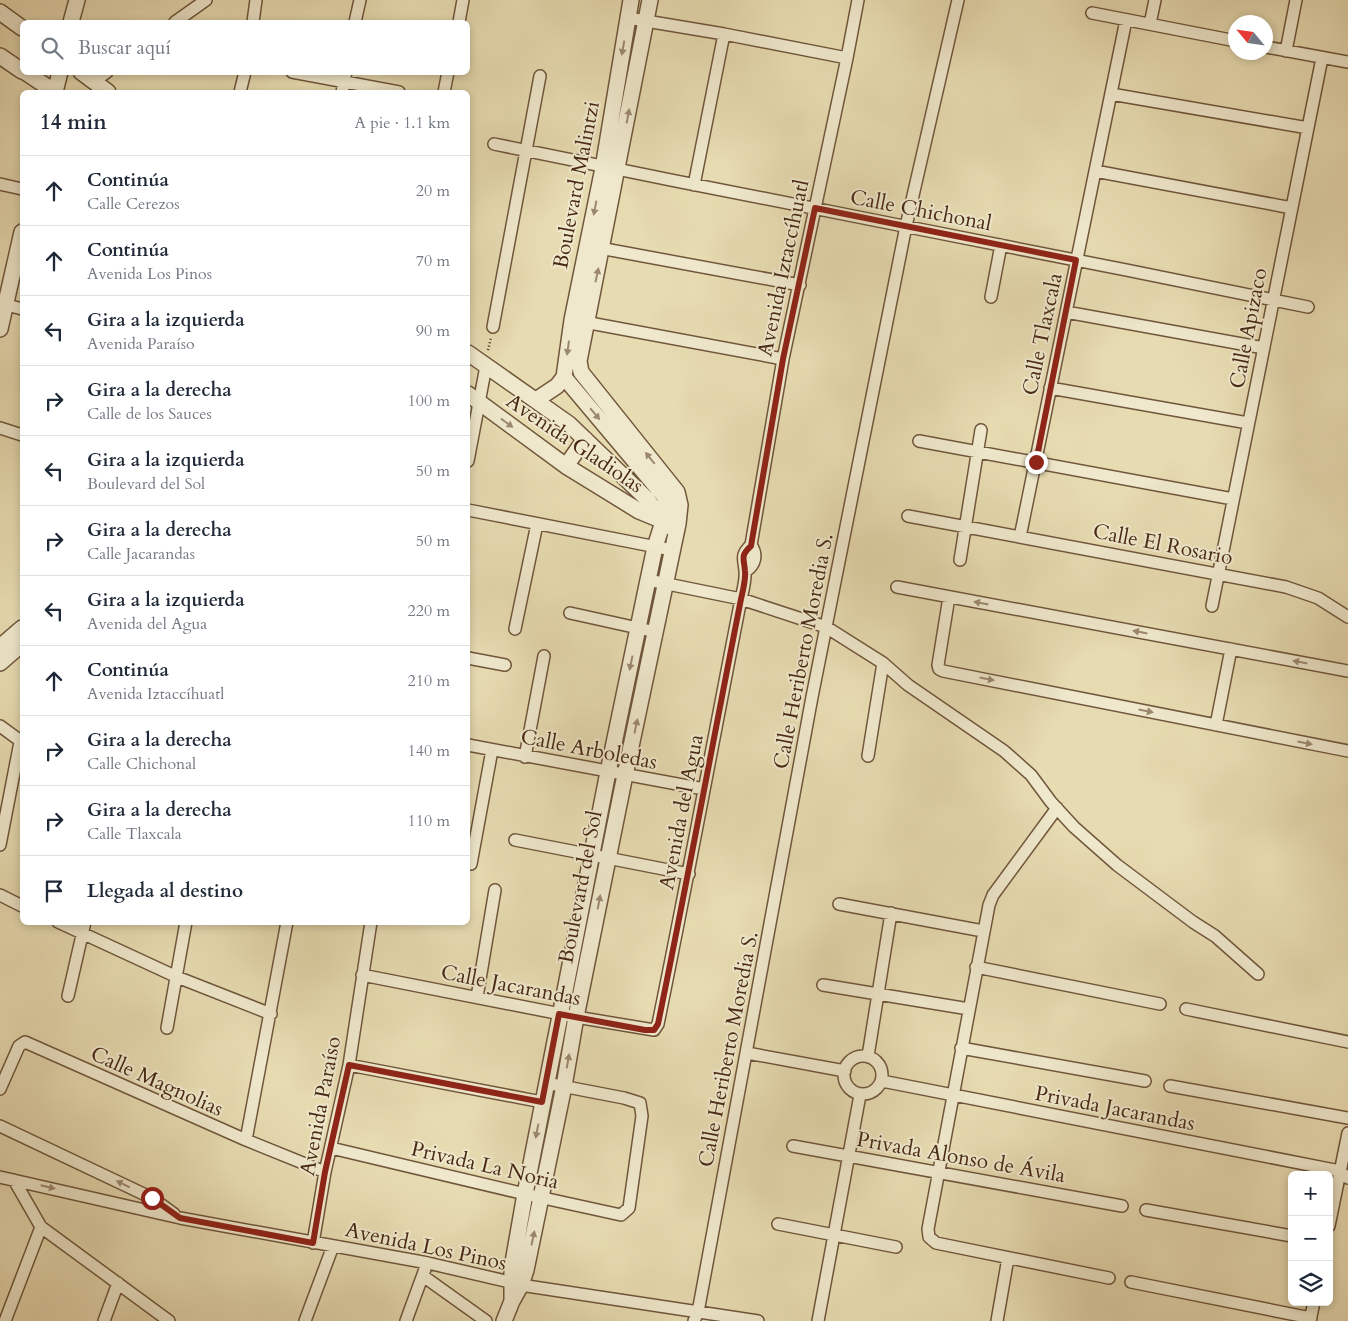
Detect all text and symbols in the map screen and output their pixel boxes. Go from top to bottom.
north arrow [1228,15,1273,60]
search box [20,20,470,75]
icon: search [38,34,66,62]
text: Buscar aquí [78,35,171,61]
one-way arrow [618,40,626,56]
street label: Boulevard Malintzi [546,99,607,271]
one-way arrow [625,107,633,123]
text: 14 min [40,108,107,137]
text: A pie · 1.1 km [355,112,450,134]
text: Continúa [87,167,169,193]
icon: ahead [40,177,68,205]
street label: Avenida Iztaccíhuatl [751,177,816,359]
text: 20 m [416,180,450,202]
street label: Calle Chichonal [848,183,994,238]
text: Calle Cerezos [87,193,180,215]
one-way arrow [590,200,598,216]
text: Continúa [87,237,169,263]
icon: ahead [40,247,68,275]
text: 70 m [416,250,450,272]
text: Avenida Los Pinos [87,263,212,285]
street label: Calle Apizaco [1223,265,1274,391]
one-way arrow [593,267,601,283]
street label: Calle Tlaxcala [1015,270,1070,398]
text: Gira a la izquierda [87,307,245,333]
icon: left [40,317,68,345]
text: 90 m [416,320,450,342]
text: Avenida Paraíso [87,333,195,355]
one-way arrow [564,341,572,357]
text: Gira a la derecha [87,377,232,403]
icon: right [40,387,68,415]
street label: Avenida Gladiolas [500,387,649,500]
text: 100 m [408,390,450,412]
text: Calle de los Sauces [87,403,212,425]
one-way arrow [590,408,601,421]
one-way arrow [500,418,514,428]
text: Gira a la izquierda [87,447,245,473]
route end [1025,451,1048,474]
one-way arrow [644,452,655,465]
icon: left [40,457,68,485]
text: 50 m [416,460,450,482]
text: Boulevard del Sol [87,473,205,495]
text: Gira a la derecha [87,517,232,543]
street label: Calle El Rosario [1091,517,1235,572]
icon: right [40,527,68,555]
text: 50 m [416,530,450,552]
street label: Calle Heriberto Moredia S. [766,531,841,772]
text: Calle Jacarandas [87,543,195,565]
text: Gira a la izquierda [87,587,245,613]
icon: left [40,597,68,625]
one-way arrow [972,598,988,606]
text: 220 m [408,600,450,622]
text: Avenida del Agua [87,613,207,635]
one-way arrow [1132,628,1148,636]
one-way arrow [626,656,634,672]
text: Continúa [87,657,169,683]
one-way arrow [1292,658,1308,666]
icon: ahead [40,667,68,695]
text: 210 m [408,670,450,692]
one-way arrow [979,676,995,684]
text: Avenida Iztaccíhuatl [87,683,224,705]
one-way arrow [1138,707,1154,715]
one-way arrow [632,717,640,733]
street label: Calle Arboledas [518,722,660,777]
text: Gira a la derecha [87,727,232,753]
street label: Avenida del Agua [652,732,711,892]
icon: right [40,737,68,765]
one-way arrow [1298,739,1314,747]
text: 140 m [408,740,450,762]
text: Calle Chichonal [87,753,196,775]
text: Gira a la derecha [87,797,232,823]
icon: right [40,807,68,835]
street label: Boulevard del Sol [551,808,610,966]
text: 110 m [408,810,450,832]
text: Calle Tlaxcala [87,823,182,845]
icon: arrive [40,877,68,905]
text: Llegada al destino [87,878,243,904]
one-way arrow [595,894,603,909]
street label: Calle Heriberto Moredia S. [691,929,766,1170]
street label: Calle Jacarandas [439,958,583,1013]
street label: Avenida Paraíso [293,1034,348,1178]
street label: Calle Magnolias [86,1039,228,1124]
one-way arrow [565,1053,573,1069]
street label: Privada Jacarandas [1032,1079,1197,1138]
one-way arrow [532,1124,540,1140]
street label: Privada Alonso de Ávila [854,1125,1068,1190]
street label: Privada La Noria [408,1134,562,1197]
map controls [1288,1171,1333,1306]
button: + [1288,1171,1333,1216]
one-way arrow [116,1180,130,1188]
one-way arrow [40,1183,55,1191]
route start [141,1187,164,1210]
street label: Avenida Los Pinos [343,1215,509,1278]
button: − [1288,1216,1333,1261]
one-way arrow [529,1230,537,1245]
button: layers [1288,1261,1333,1306]

